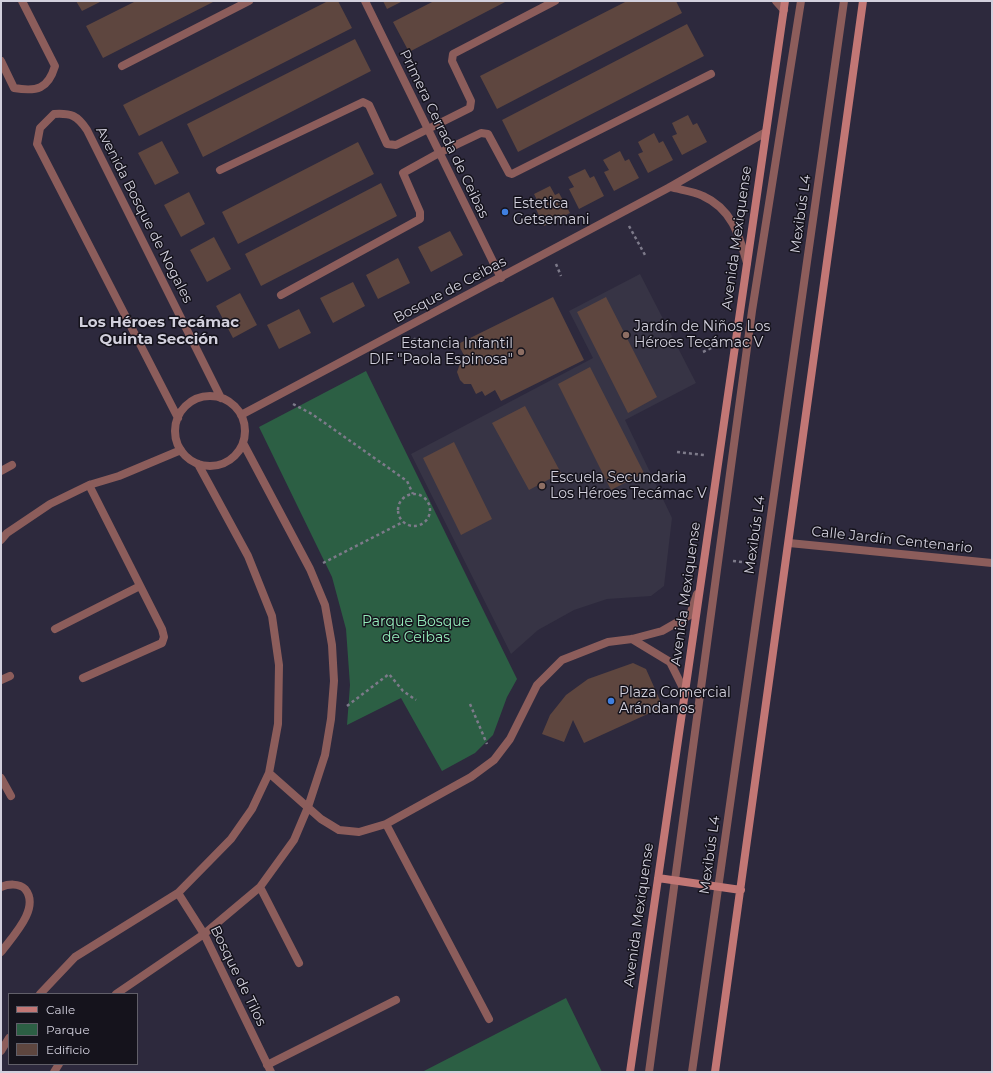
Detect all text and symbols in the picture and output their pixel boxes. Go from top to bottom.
street label: Primera Cerrada de Ceibas [396,47,492,221]
street label: Avenida Bosque de Nogales [92,124,196,306]
street label: Avenida Mexiquense [719,165,755,311]
street label: Mexibús L4 [787,174,815,254]
place label: Estetica Getsemani [513,196,590,228]
marker: Estetica Getsemani [500,207,510,217]
street label: Bosque de Ceibas [391,253,509,327]
district label: Los Héroes Tecámac Quinta Sección [79,314,239,349]
place label: Jardín de Niños Los Héroes Tecámac V [634,319,770,352]
marker: Jardín de Niños Los Héroes Tecámac V [621,330,631,340]
place label: Estancia Infantil DIF "Paola Espinosa" [369,336,513,368]
marker: Estancia Infantil DIF "Paola Espinosa" [516,347,526,357]
place label: Escuela Secundaria Los Héroes Tecámac V [550,470,707,502]
marker: Escuela Secundaria Los Héroes Tecámac V [537,481,547,491]
street label: Mexibús L4 [741,495,769,575]
street label: Avenida Mexiquense [668,521,704,667]
street label: Calle Jardín Centenario [811,523,973,557]
park label: Parque Bosque de Ceibas [362,614,470,646]
place label: Plaza Comercial Arándanos [619,685,731,718]
marker: Plaza Comercial Arándanos [606,696,616,706]
street label: Mexibús L4 [696,815,724,895]
street label: Avenida Mexiquense [621,842,657,988]
street label: Bosque de Tilos [206,923,270,1029]
legend [8,993,138,1065]
text: Calle [46,1002,75,1017]
text: Parque [46,1022,90,1037]
text: Edificio [46,1042,90,1057]

